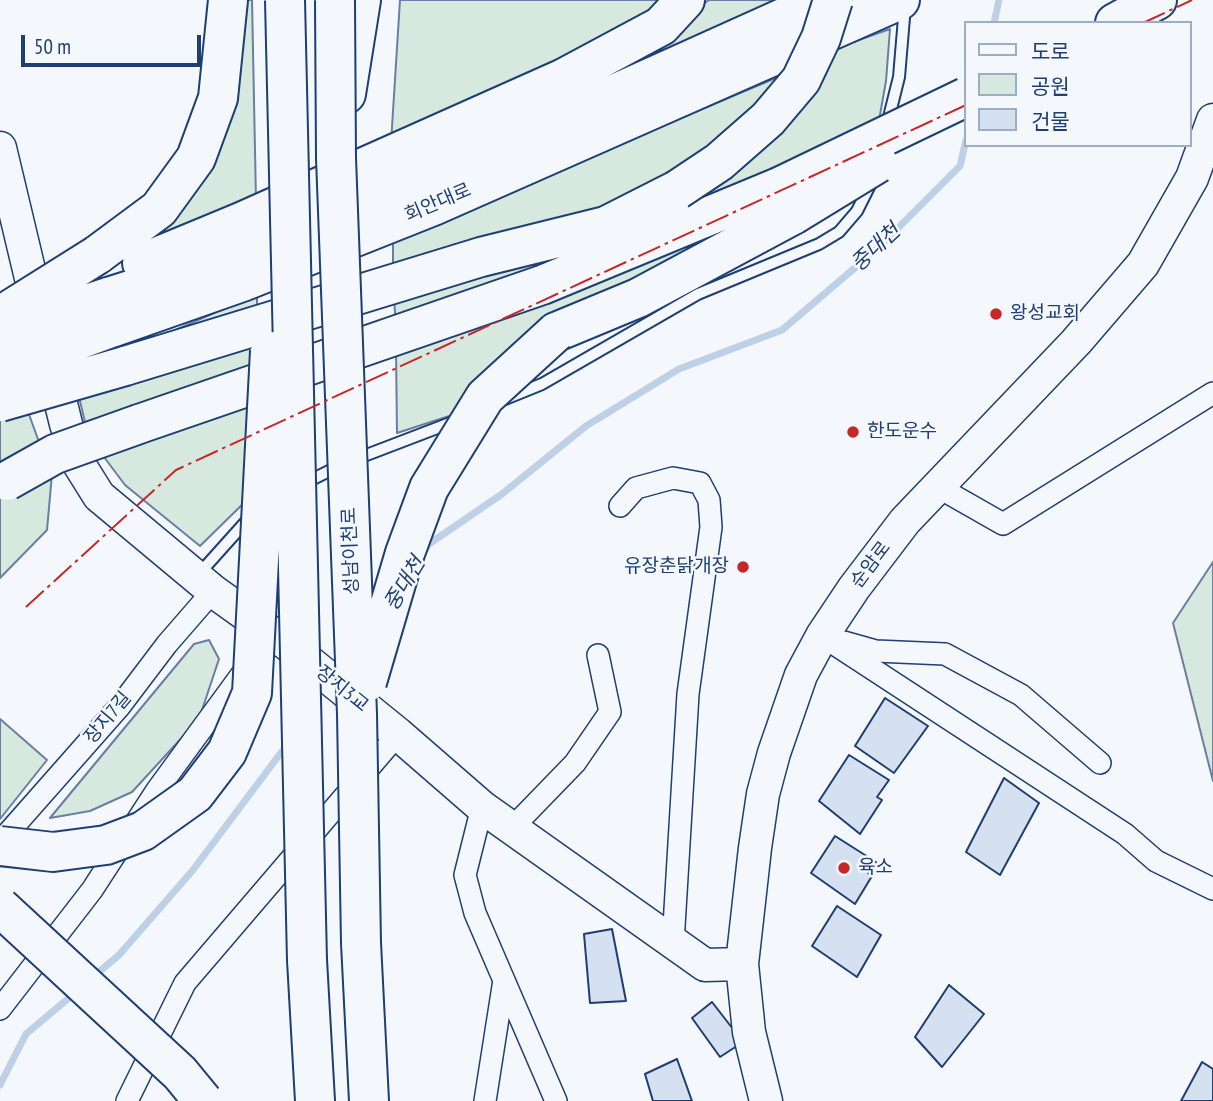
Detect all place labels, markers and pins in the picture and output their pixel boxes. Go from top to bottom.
place label: 왕성교회 [1010,303,1080,325]
marker: 왕성교회 [988,306,1004,322]
place label: 한도운수 [867,421,937,443]
marker: 한도운수 [845,424,861,440]
place label: 유장춘닭개장 [624,556,729,578]
marker: 유장춘닭개장 [735,559,751,575]
place label: 육소 [858,857,893,879]
marker: 육소 [836,860,852,876]

